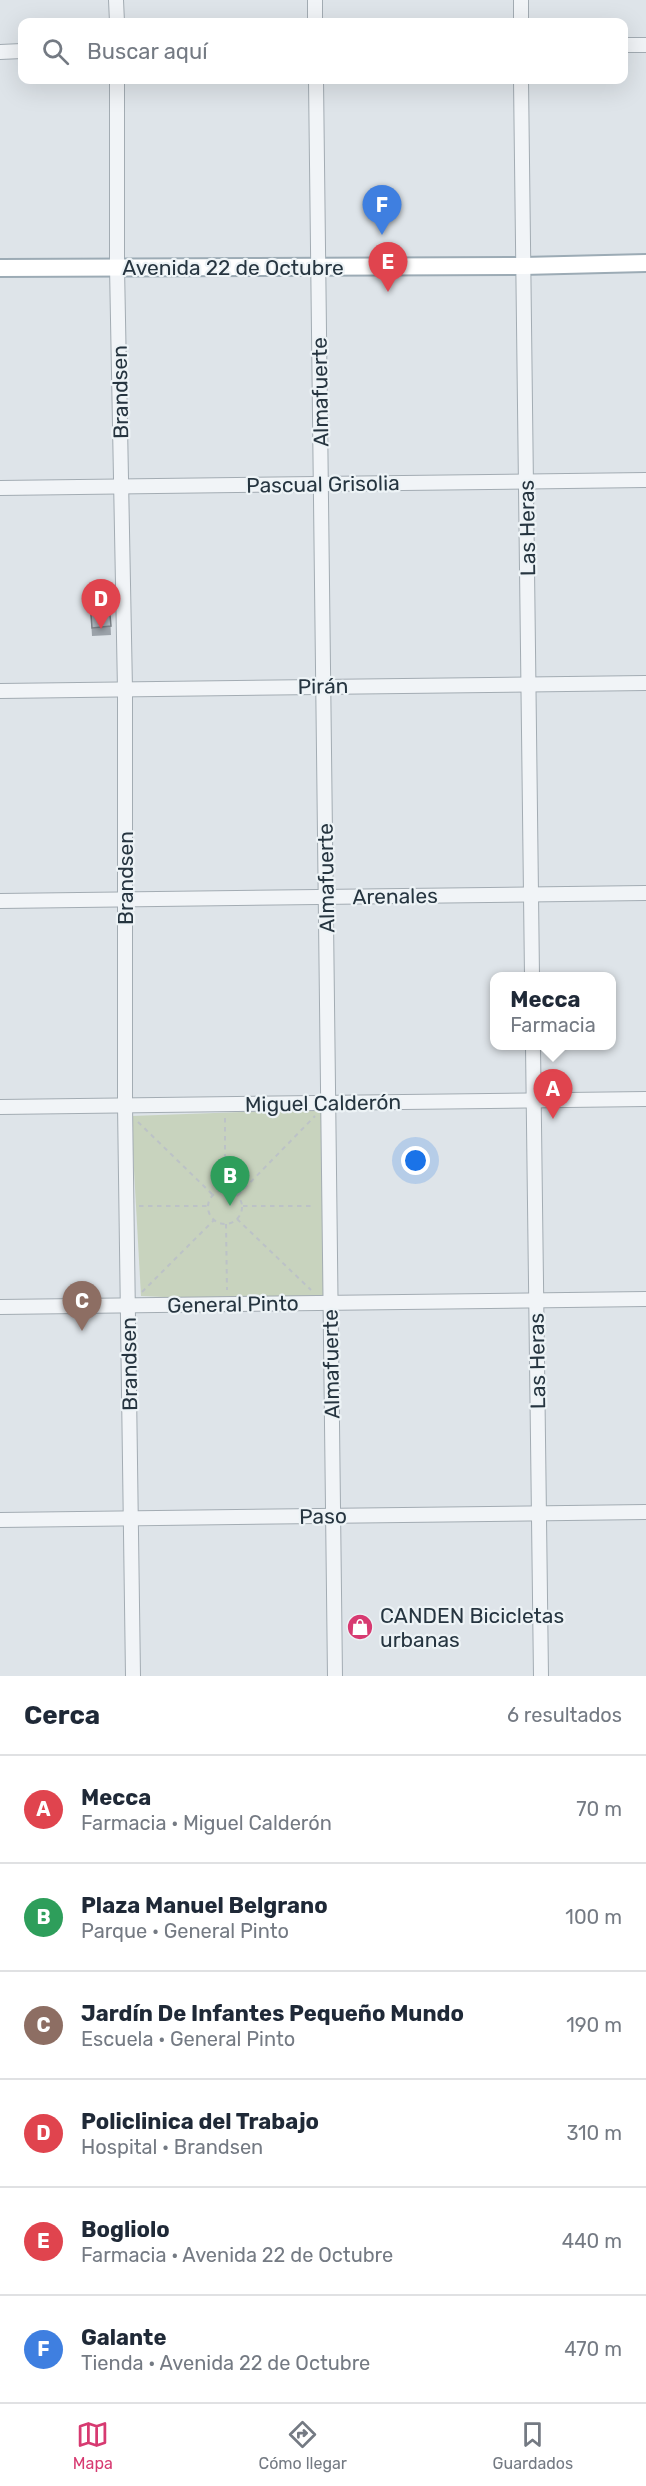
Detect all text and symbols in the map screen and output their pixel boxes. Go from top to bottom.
search box [18,18,628,84]
icon: search [39,35,72,68]
text: Buscar aquí [87,38,208,65]
pin: F [362,186,401,235]
pin: E [368,242,408,292]
street label: Avenida 22 de Octubre [122,255,344,280]
street label: Almafuerte [307,337,333,447]
street label: Brandsen [107,345,133,439]
street label: Pascual Grisolia [246,470,400,498]
street label: Las Heras [514,480,540,576]
pin: D [82,580,120,629]
street label: Pirán [297,673,349,699]
street label: Almafuerte [313,823,339,933]
street label: Brandsen [113,831,138,925]
street label: Arenales [352,883,438,909]
popup [490,972,616,1050]
text: Mecca [510,986,580,1013]
text: Farmacia [510,1013,596,1037]
pin: A [534,1070,572,1119]
street label: Miguel Calderón [245,1089,401,1117]
your location [401,1146,430,1175]
pin: B [210,1156,250,1206]
pin: C [62,1282,101,1331]
street label: General Pinto [167,1290,299,1318]
street label: Almafuerte [318,1309,344,1419]
street label: Las Heras [524,1313,550,1409]
street label: Brandsen [116,1317,142,1411]
street label: Paso [299,1503,347,1529]
place label: CANDEN Bicicletas urbanas [380,1603,564,1652]
shop icon: CANDEN Bicicletas urbanas [345,1612,375,1642]
text: Cerca [24,1700,100,1731]
text: 6 resultados [507,1703,622,1727]
text: Mecca [81,1784,151,1811]
text: A [36,1797,51,1821]
text: 70 m [576,1797,622,1821]
text: Farmacia · Miguel Calderón [81,1811,332,1835]
text: Plaza Manuel Belgrano [81,1892,328,1919]
text: B [36,1905,51,1929]
text: 100 m [565,1905,622,1929]
text: Parque · General Pinto [81,1919,289,1943]
text: Jardín De Infantes Pequeño Mundo [81,2000,464,2027]
text: C [36,2013,51,2037]
text: 190 m [566,2013,622,2037]
text: Escuela · General Pinto [81,2027,295,2051]
text: Policlinica del Trabajo [81,2108,319,2135]
text: D [36,2121,51,2145]
text: 310 m [566,2121,622,2145]
text: Hospital · Brandsen [81,2135,263,2159]
text: Bogliolo [81,2216,170,2243]
text: E [37,2229,50,2253]
text: 440 m [562,2229,622,2253]
text: Farmacia · Avenida 22 de Octubre [81,2243,393,2267]
text: Galante [81,2324,166,2351]
text: F [37,2337,50,2361]
text: 470 m [564,2337,622,2361]
text: Tienda · Avenida 22 de Octubre [81,2351,370,2375]
tab: Mapa [73,2418,113,2473]
tab: Cómo llegar [259,2418,347,2473]
tab: Guardados [493,2418,573,2473]

